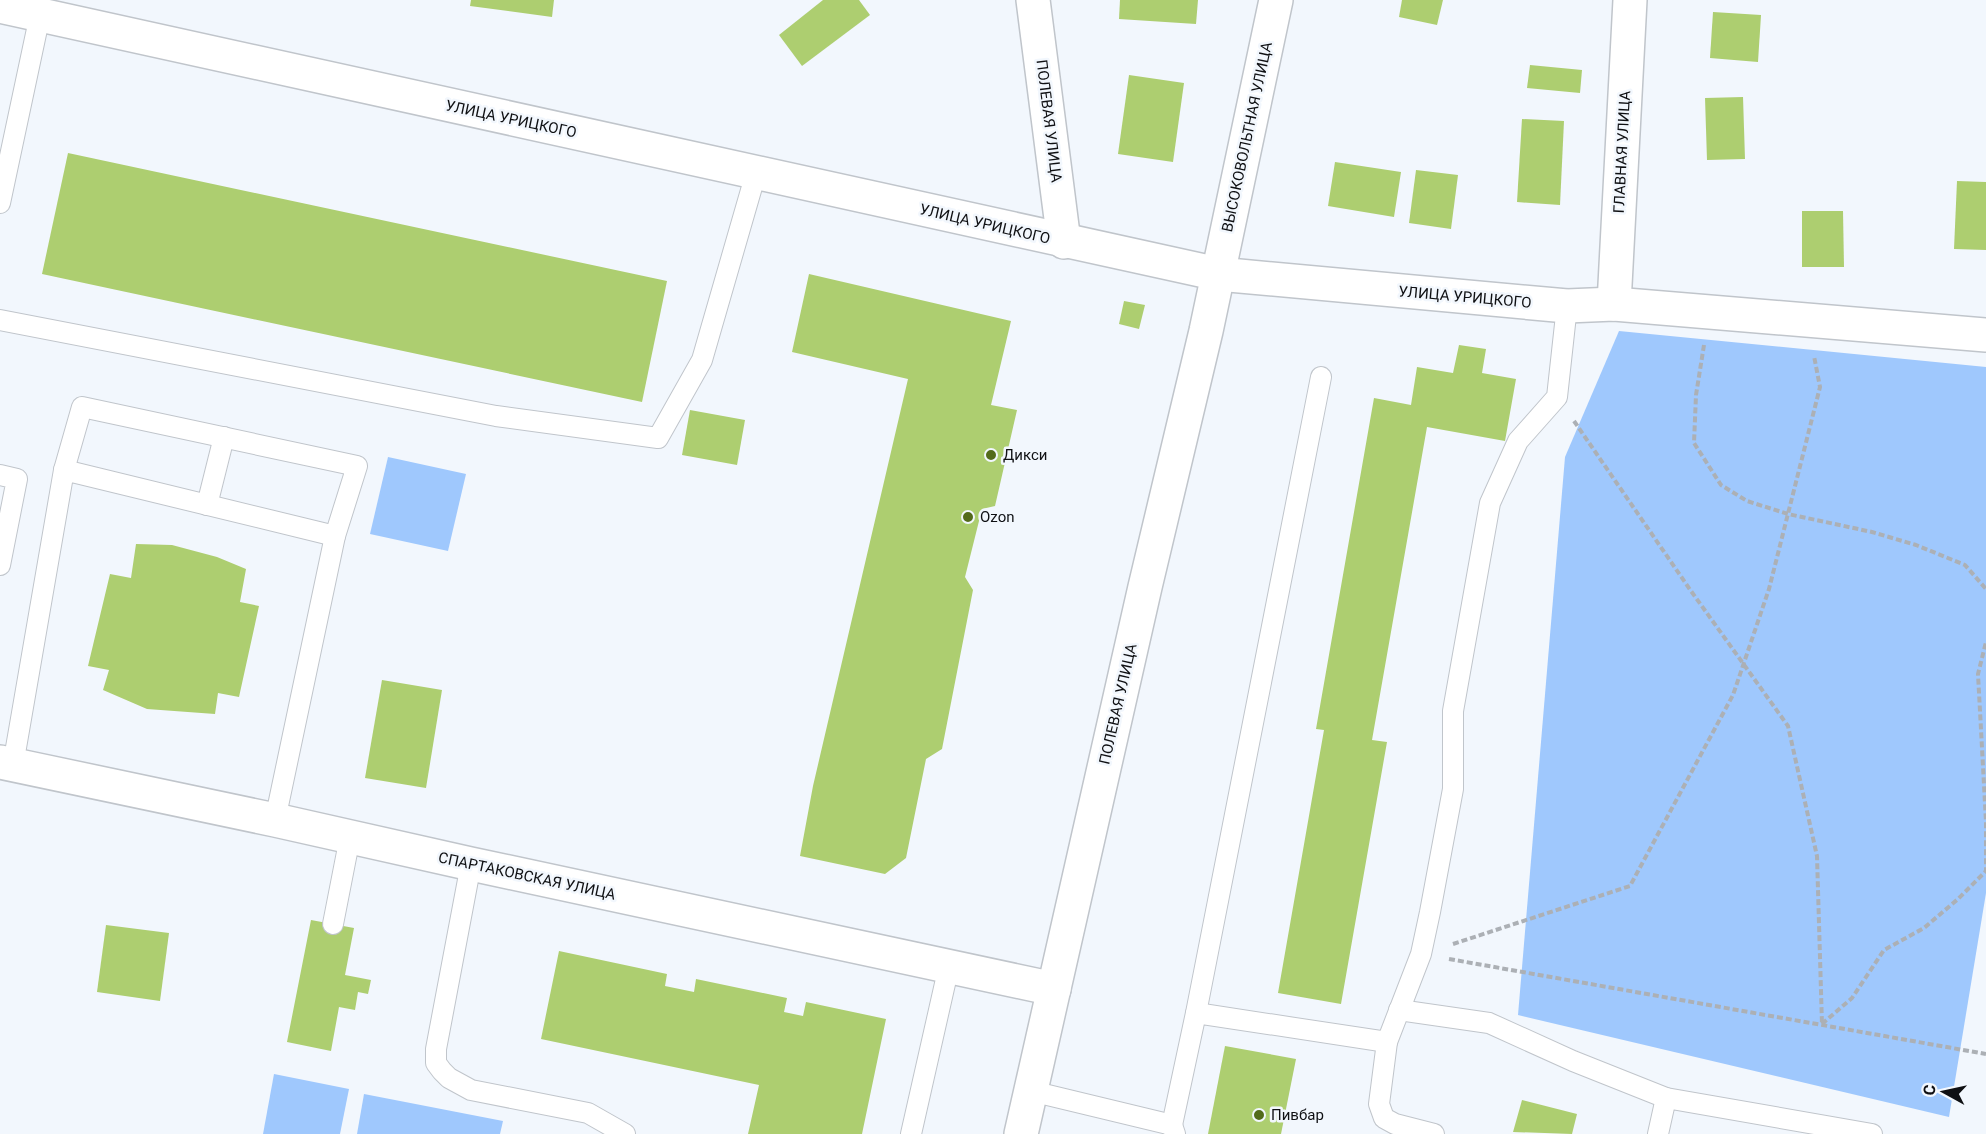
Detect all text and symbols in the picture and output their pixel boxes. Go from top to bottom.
street label: ВЫСОКОВОЛЬТНАЯ УЛИЦА [1218,40,1276,234]
street label: ПОЛЕВАЯ УЛИЦА [1033,59,1065,184]
street label: ГЛАВНАЯ УЛИЦА [1610,90,1634,214]
street label: УЛИЦА УРИЦКОГО [444,96,578,142]
street label: УЛИЦА УРИЦКОГО [918,200,1052,248]
street label: УЛИЦА УРИЦКОГО [1398,282,1532,312]
place label: Дикси [1003,446,1047,464]
marker: Дикси [984,448,998,462]
place label: Ozon [980,508,1014,526]
marker: Ozon [961,510,975,524]
street label: ПОЛЕВАЯ УЛИЦА [1095,642,1141,766]
street label: СПАРТАКОВСКАЯ УЛИЦА [437,848,617,904]
north arrow [1914,1062,1974,1122]
text: С [1920,1083,1940,1096]
place label: Пивбар [1271,1106,1324,1124]
marker: Пивбар [1252,1108,1266,1122]

